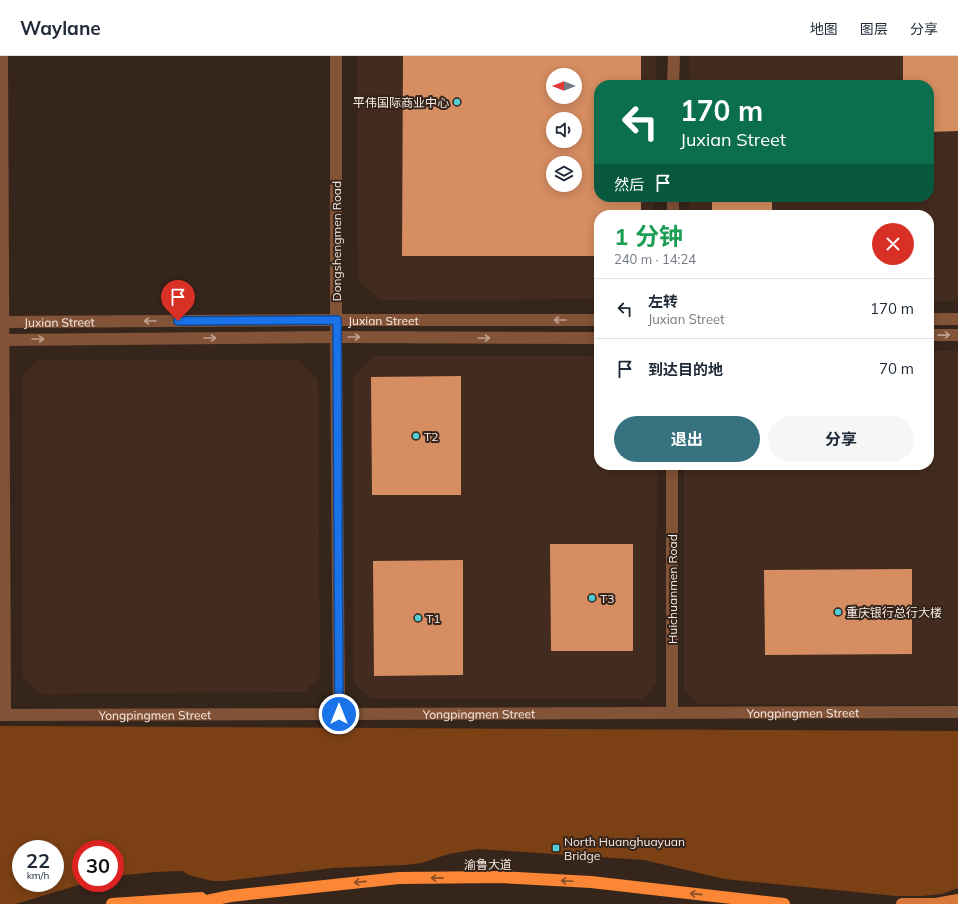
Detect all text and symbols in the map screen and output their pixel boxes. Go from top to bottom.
text: Waylane [20,16,101,40]
text: 地图 [810,20,838,38]
text: 图层 [860,20,888,38]
text: 分享 [910,20,938,38]
north arrow [546,68,582,104]
map controls [546,68,582,192]
text: 170 m [680,93,763,128]
place label: 平伟国际商业中心 [353,95,449,110]
icon: left [614,96,666,148]
marker: 平伟国际商业中心 [452,97,462,107]
button: sound [546,112,582,148]
text: Juxian Street [680,128,786,151]
button: layers [546,156,582,192]
icon: arrive [652,172,674,194]
text: 然后 [614,175,644,194]
street label: Dongshengmen Road [329,181,344,301]
text: 1 分钟 [614,221,683,251]
button: close [872,223,914,265]
text: 240 m · 14:24 [614,251,696,267]
pin [161,280,195,321]
icon: arrive [167,286,189,308]
text: 左转 [648,292,678,311]
icon: left [614,298,636,320]
text: 170 m [870,299,914,318]
text: Juxian Street [648,311,725,327]
street label: Juxian Street [348,313,419,328]
street label: Juxian Street [24,314,95,329]
one-way arrow [554,316,567,324]
one-way arrow [144,317,157,325]
one-way arrow [937,331,950,339]
one-way arrow [347,333,360,341]
one-way arrow [203,334,216,342]
one-way arrow [477,334,490,341]
one-way arrow [31,335,44,343]
icon: arrive [614,358,636,380]
text: 70 m [879,359,914,378]
text: 到达目的地 [648,360,723,379]
button: 退出 [614,416,760,462]
button: 分享 [768,416,914,462]
place label: T2 [424,429,438,444]
marker: T2 [411,431,421,441]
street label: Huichuanmen Road [665,534,680,644]
place label: T3 [600,591,614,606]
marker: T3 [587,593,597,603]
place label: 重庆银行总行大楼 [846,605,942,620]
marker: 重庆银行总行大楼 [833,607,843,617]
place label: T1 [426,611,440,626]
marker: T1 [413,613,423,623]
position arrow [318,693,360,735]
street label: Yongpingmen Street [746,705,859,720]
street label: Yongpingmen Street [422,706,535,721]
street label: Yongpingmen Street [98,707,211,722]
place label: North Huanghuayuan Bridge [564,834,685,863]
speed limit sign: 30 [72,840,124,892]
marker: North Huanghuayuan Bridge [551,843,561,853]
text: 22 [26,848,50,873]
street label: 渝鲁大道 [464,857,512,872]
text: km/h [27,869,49,882]
one-way arrow [431,874,444,882]
one-way arrow [561,877,574,884]
one-way arrow [354,879,367,886]
one-way arrow [690,890,703,898]

